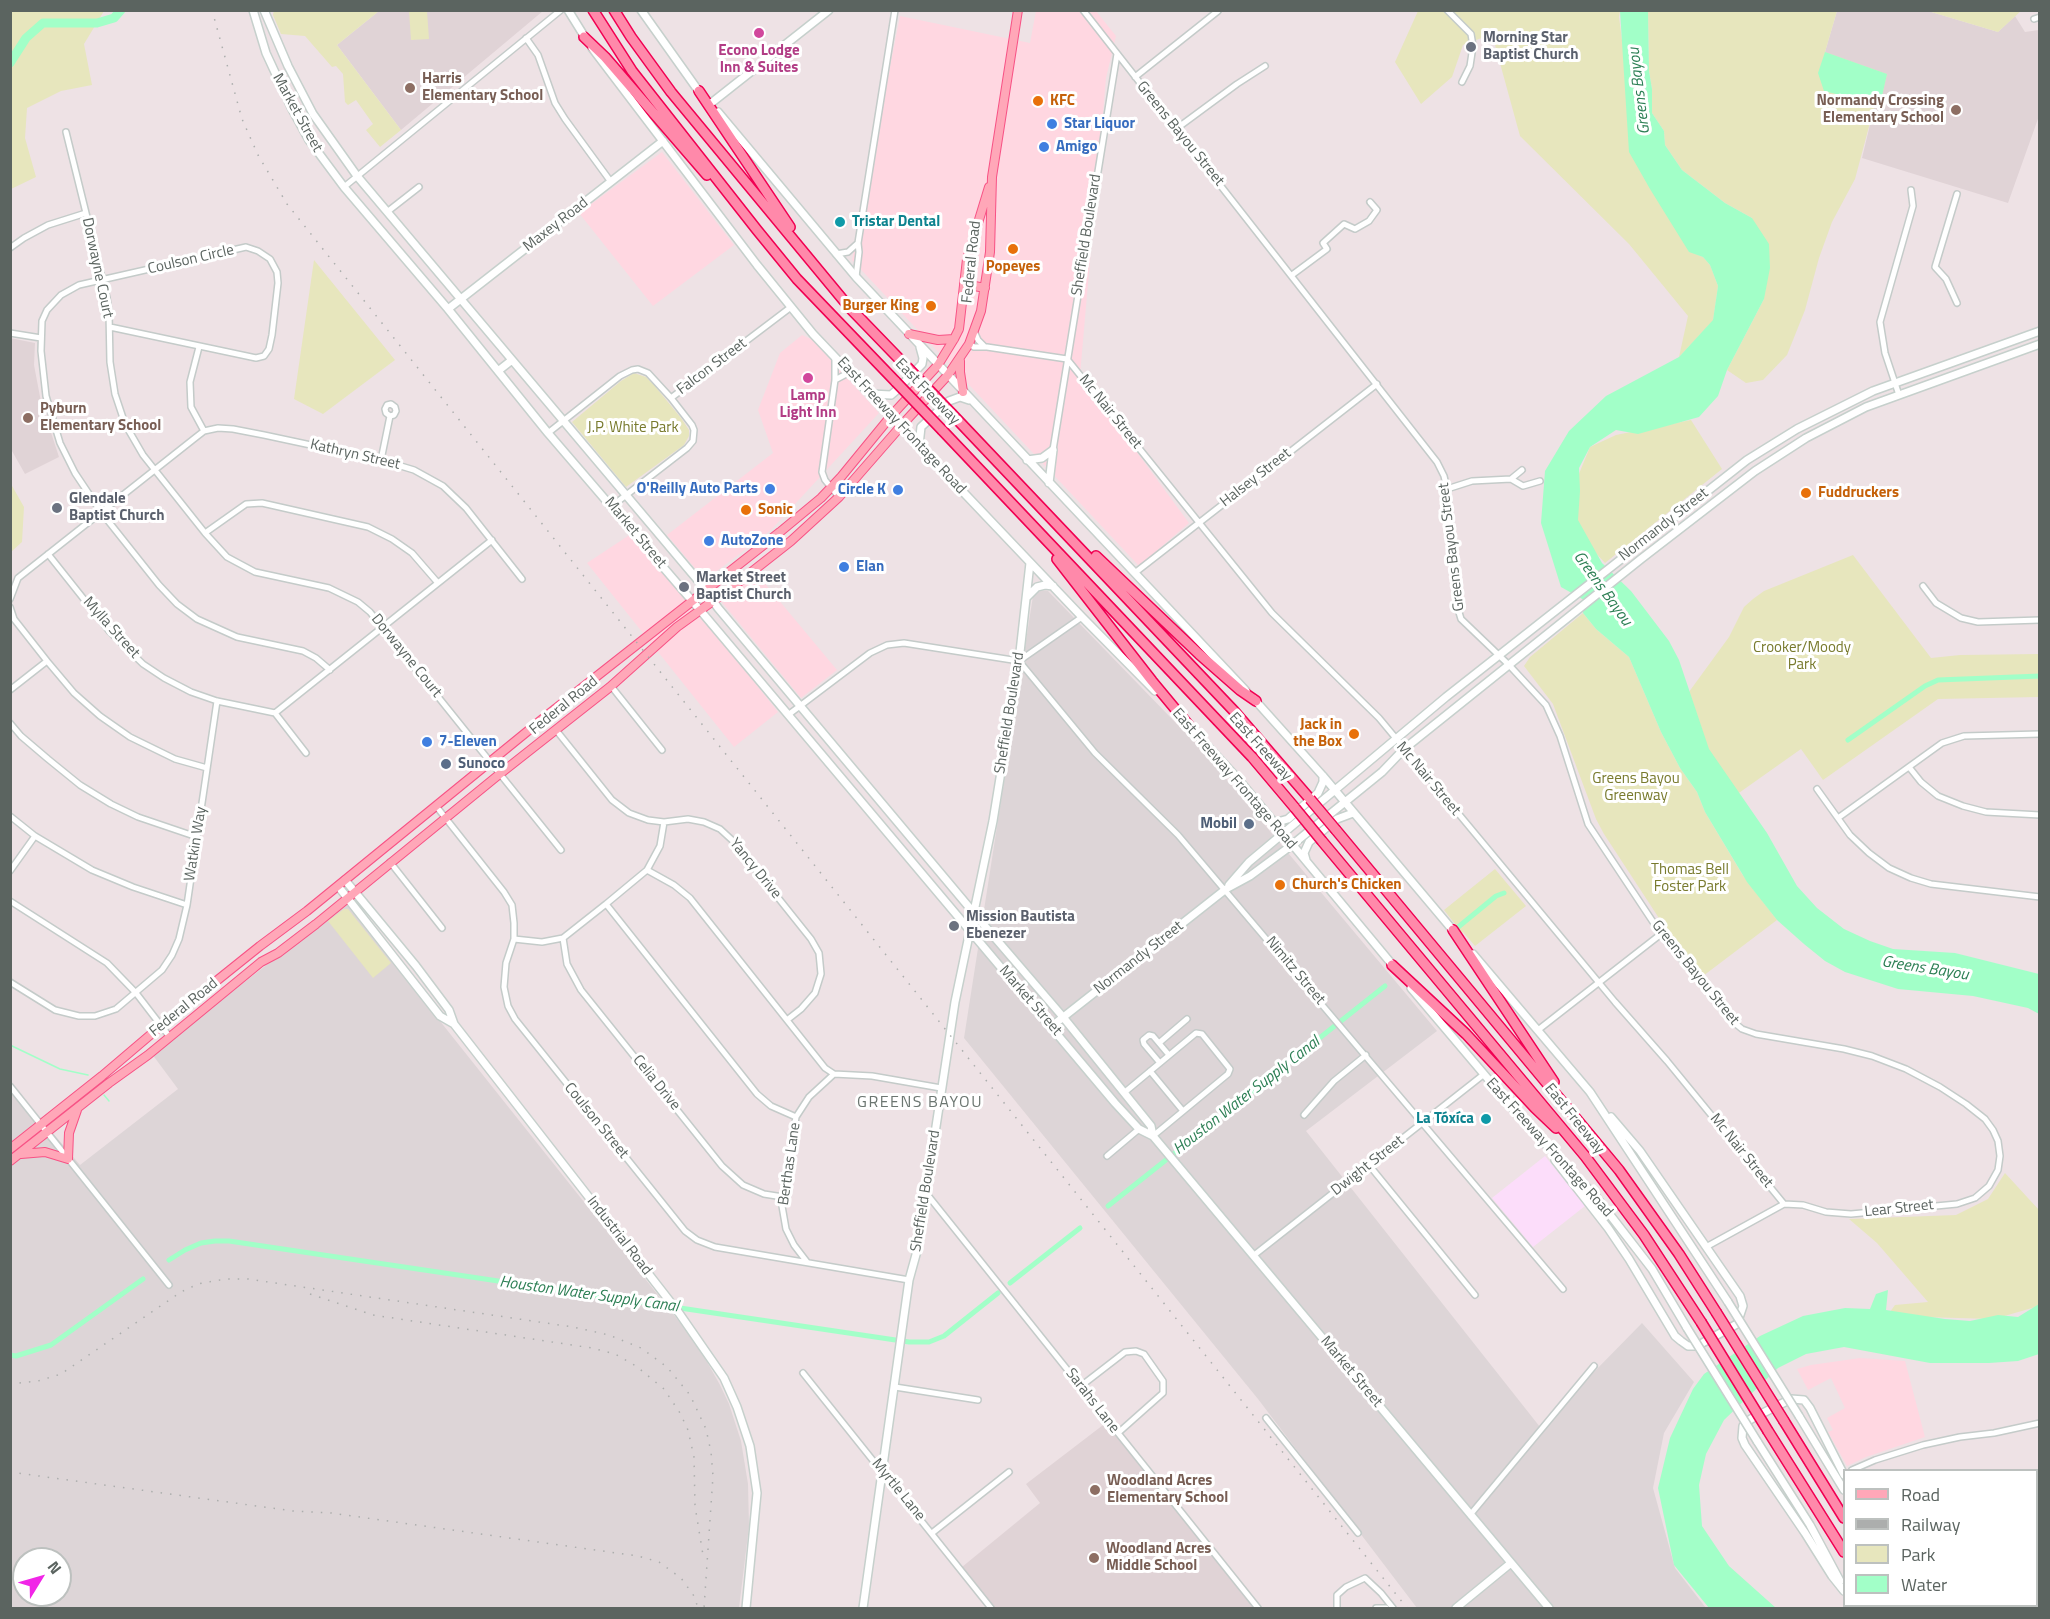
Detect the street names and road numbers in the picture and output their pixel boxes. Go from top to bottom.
street label: Market Street [268,71,326,155]
street label: Greens Bayou Street [1132,78,1228,190]
street label: Sheffield Boulevard [1069,173,1105,297]
street label: Maxey Road [520,194,592,256]
street label: Dorwayne Court [78,216,116,320]
street label: Federal Road [959,220,985,304]
street label: Coulson Circle [146,241,236,279]
street label: Falcon Street [674,335,750,399]
street label: East Freeway Frontage Road [833,354,969,498]
street label: East Freeway [891,355,963,429]
street label: Mc Nair Street [1075,371,1145,453]
street label: Kathryn Street [308,436,402,474]
street label: Halsey Street [1217,445,1295,511]
street label: Greens Bayou Street [1435,482,1469,612]
street label: Normandy Street [1616,485,1712,565]
street label: Market Street [600,494,670,572]
street label: Mylla Street [79,594,143,662]
street label: Dorwayne Court [367,611,445,701]
street label: Sheffield Boulevard [992,651,1028,775]
street label: Federal Road [526,673,602,739]
street label: East Freeway Frontage Road [1168,705,1300,853]
street label: East Freeway [1225,709,1295,785]
street label: Mc Nair Street [1392,739,1464,819]
street label: Watkin Way [181,805,211,883]
street label: Yancy Drive [725,835,785,903]
street label: Greens Bayou Street [1647,917,1743,1029]
street label: Normandy Street [1091,918,1187,998]
street label: Nimitz Street [1261,933,1329,1009]
street label: Market Street [995,962,1065,1040]
street label: Federal Road [146,975,222,1041]
street label: Celia Drive [628,1052,684,1114]
street label: East Freeway Frontage Road [1482,1075,1616,1221]
street label: Coulson Street [560,1079,632,1163]
street label: East Freeway [1540,1080,1608,1158]
street label: Mc Nair Street [1706,1110,1776,1192]
street label: Berthas Lane [775,1121,805,1207]
street label: Sheffield Boulevard [908,1129,944,1253]
street label: Dwight Street [1328,1132,1408,1200]
street label: Industrial Road [583,1193,655,1279]
street label: Lear Street [1864,1196,1934,1222]
street label: Market Street [1316,1333,1386,1411]
street label: Sarahs Lane [1061,1365,1123,1437]
street label: Myrtle Lane [867,1455,929,1525]

